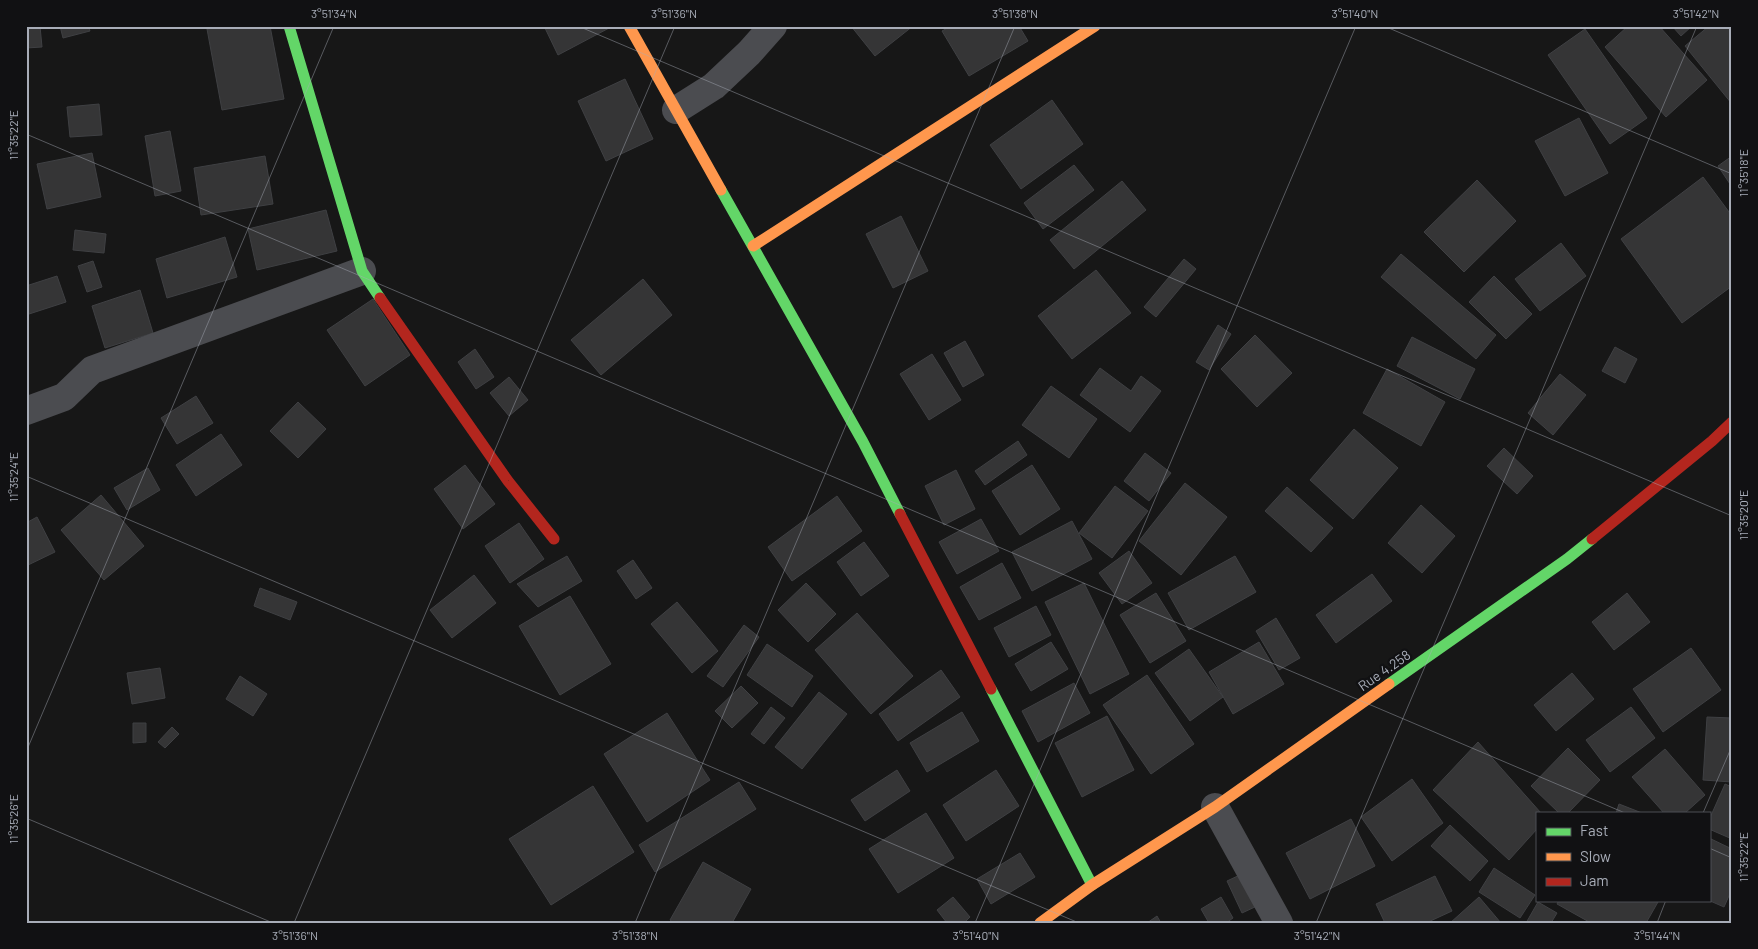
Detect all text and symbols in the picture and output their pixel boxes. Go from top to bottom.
text: 3°51'34"N [311,6,357,20]
text: 3°51'36"N [651,6,697,20]
text: 3°51'38"N [992,6,1038,20]
text: 3°51'40"N [1332,6,1378,20]
text: 3°51'42"N [1673,6,1719,20]
text: 11°35'22"E [6,110,20,160]
text: 11°35'18"E [1736,149,1750,197]
text: 11°35'24"E [6,452,20,502]
text: 11°35'20"E [1736,490,1750,540]
street label: Rue 4.258 [1355,646,1413,694]
text: 11°35'26"E [6,794,20,844]
legend [1536,812,1710,902]
text: Fast [1580,821,1608,839]
text: 11°35'22"E [1736,832,1750,882]
text: Slow [1580,847,1611,865]
text: Jam [1580,871,1609,889]
text: 3°51'36"N [272,928,318,942]
text: 3°51'38"N [612,928,658,942]
text: 3°51'40"N [953,928,999,942]
text: 3°51'42"N [1294,928,1340,942]
text: 3°51'44"N [1634,928,1680,942]

